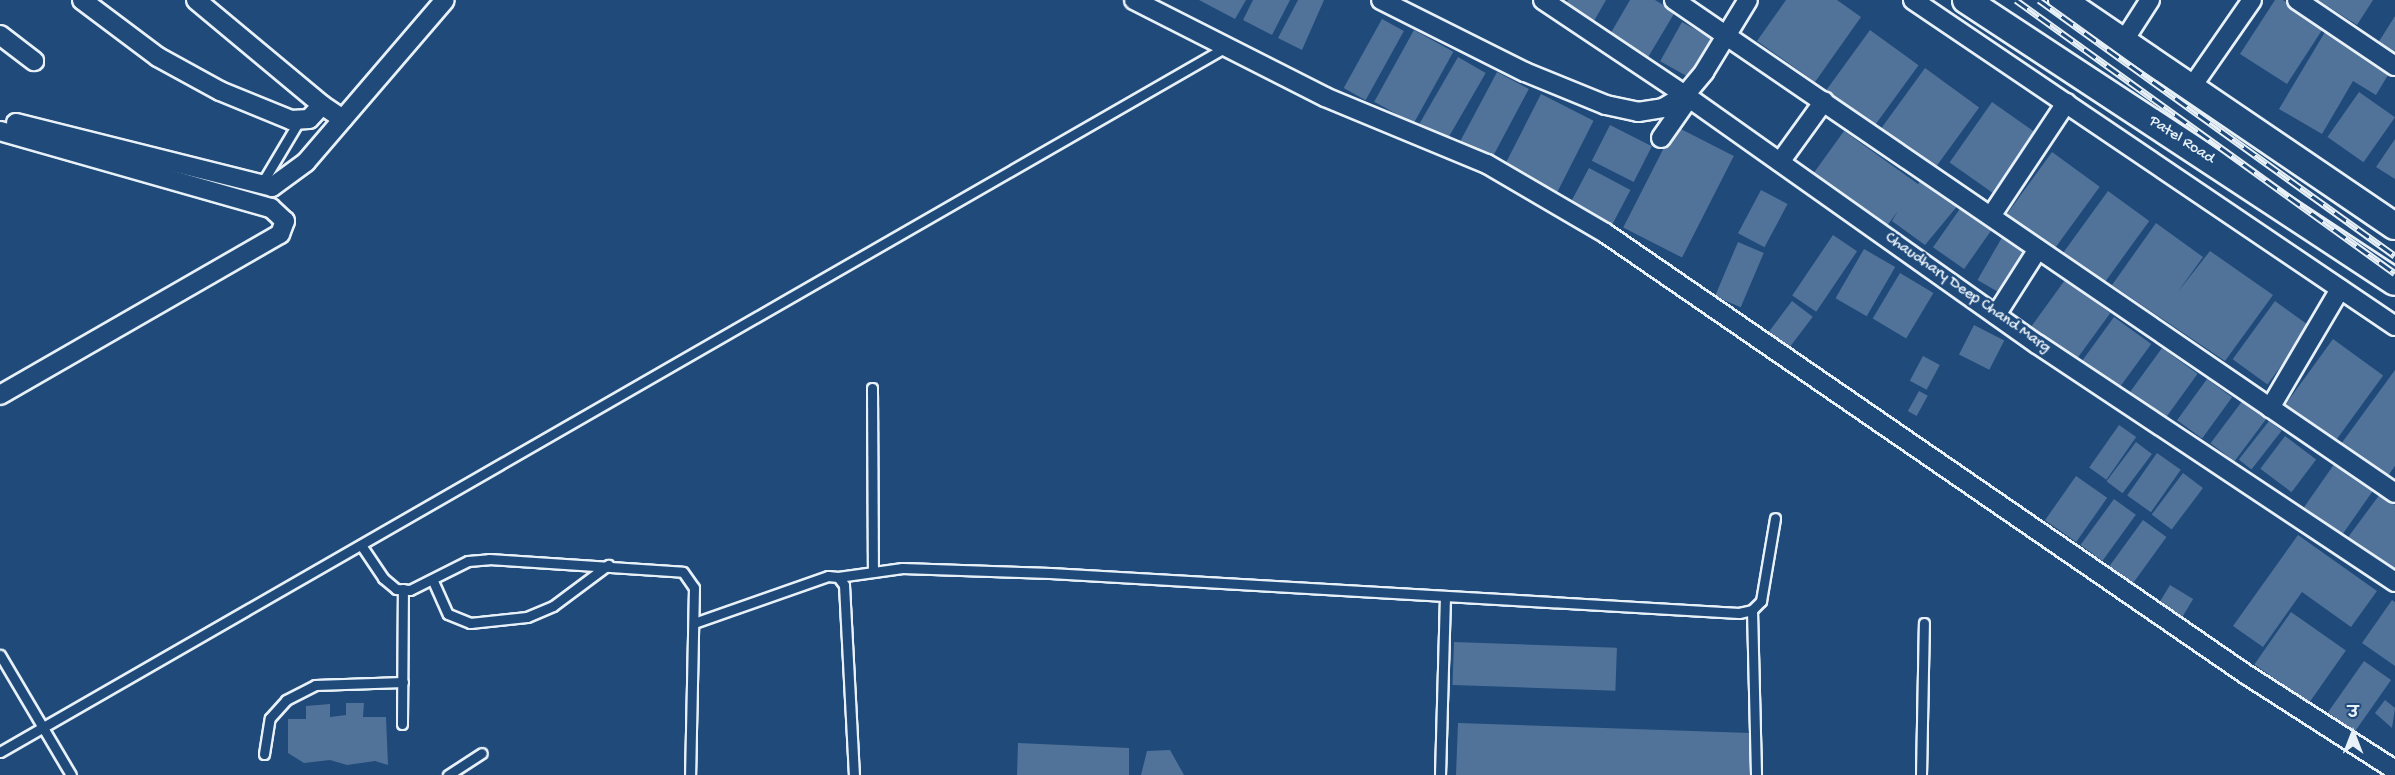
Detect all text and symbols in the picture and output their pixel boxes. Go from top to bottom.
street label: Patel Road [2144,113,2218,169]
street label: Chaudhary Deep Chand Marg [1880,229,2054,359]
north arrow [2323,703,2383,763]
text: उ [2348,705,2358,724]

